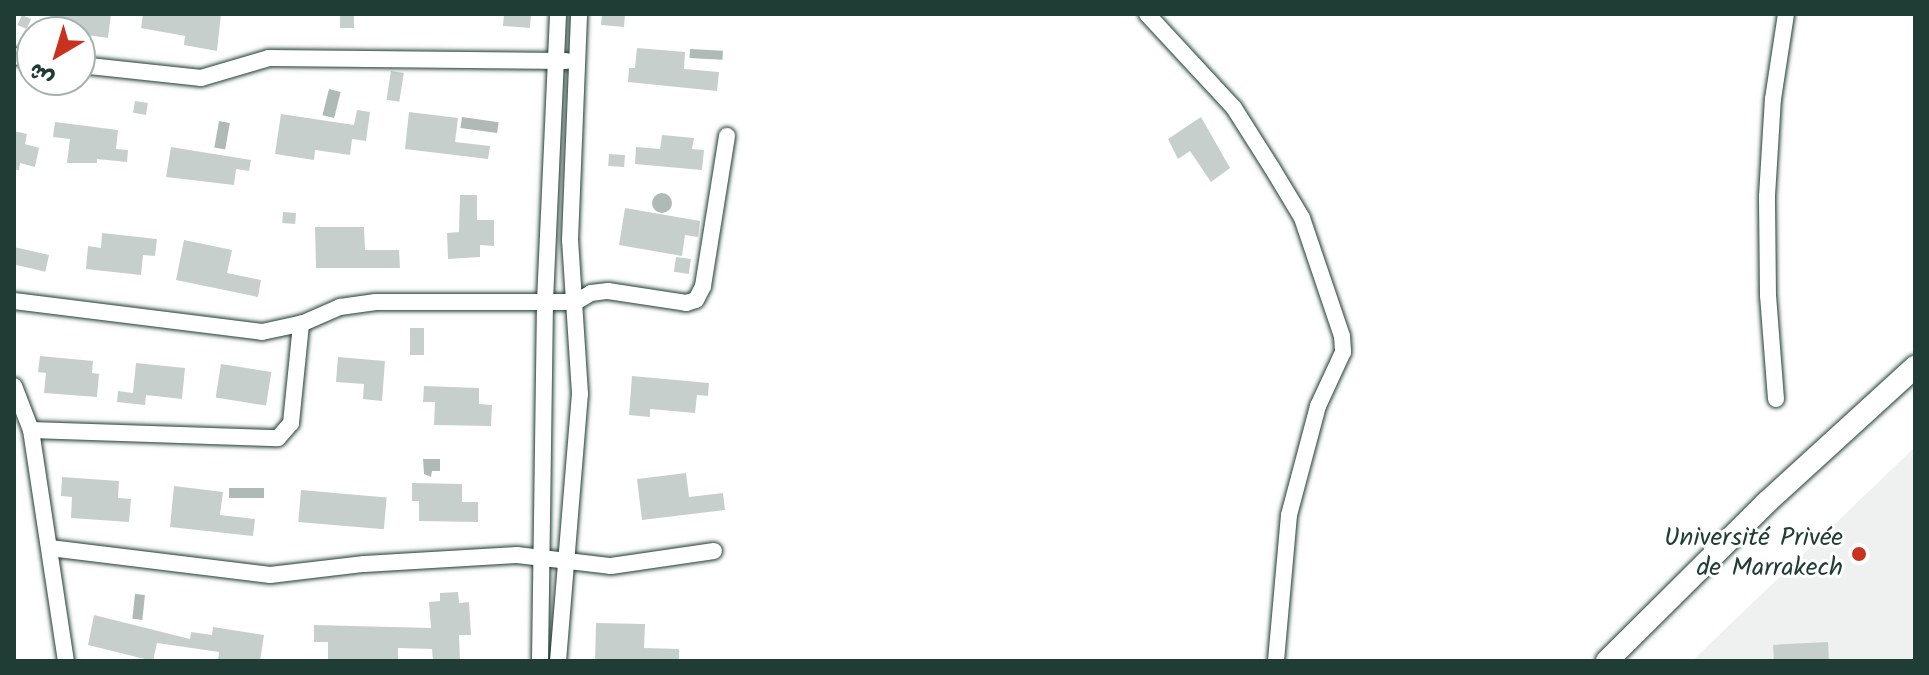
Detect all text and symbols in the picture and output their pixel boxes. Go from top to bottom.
north arrow [16,16,96,96]
text: ش [22,52,62,95]
place label: Université Privée de Marrakech [1664,523,1843,584]
marker: Université Privée de Marrakech [1850,545,1868,563]

